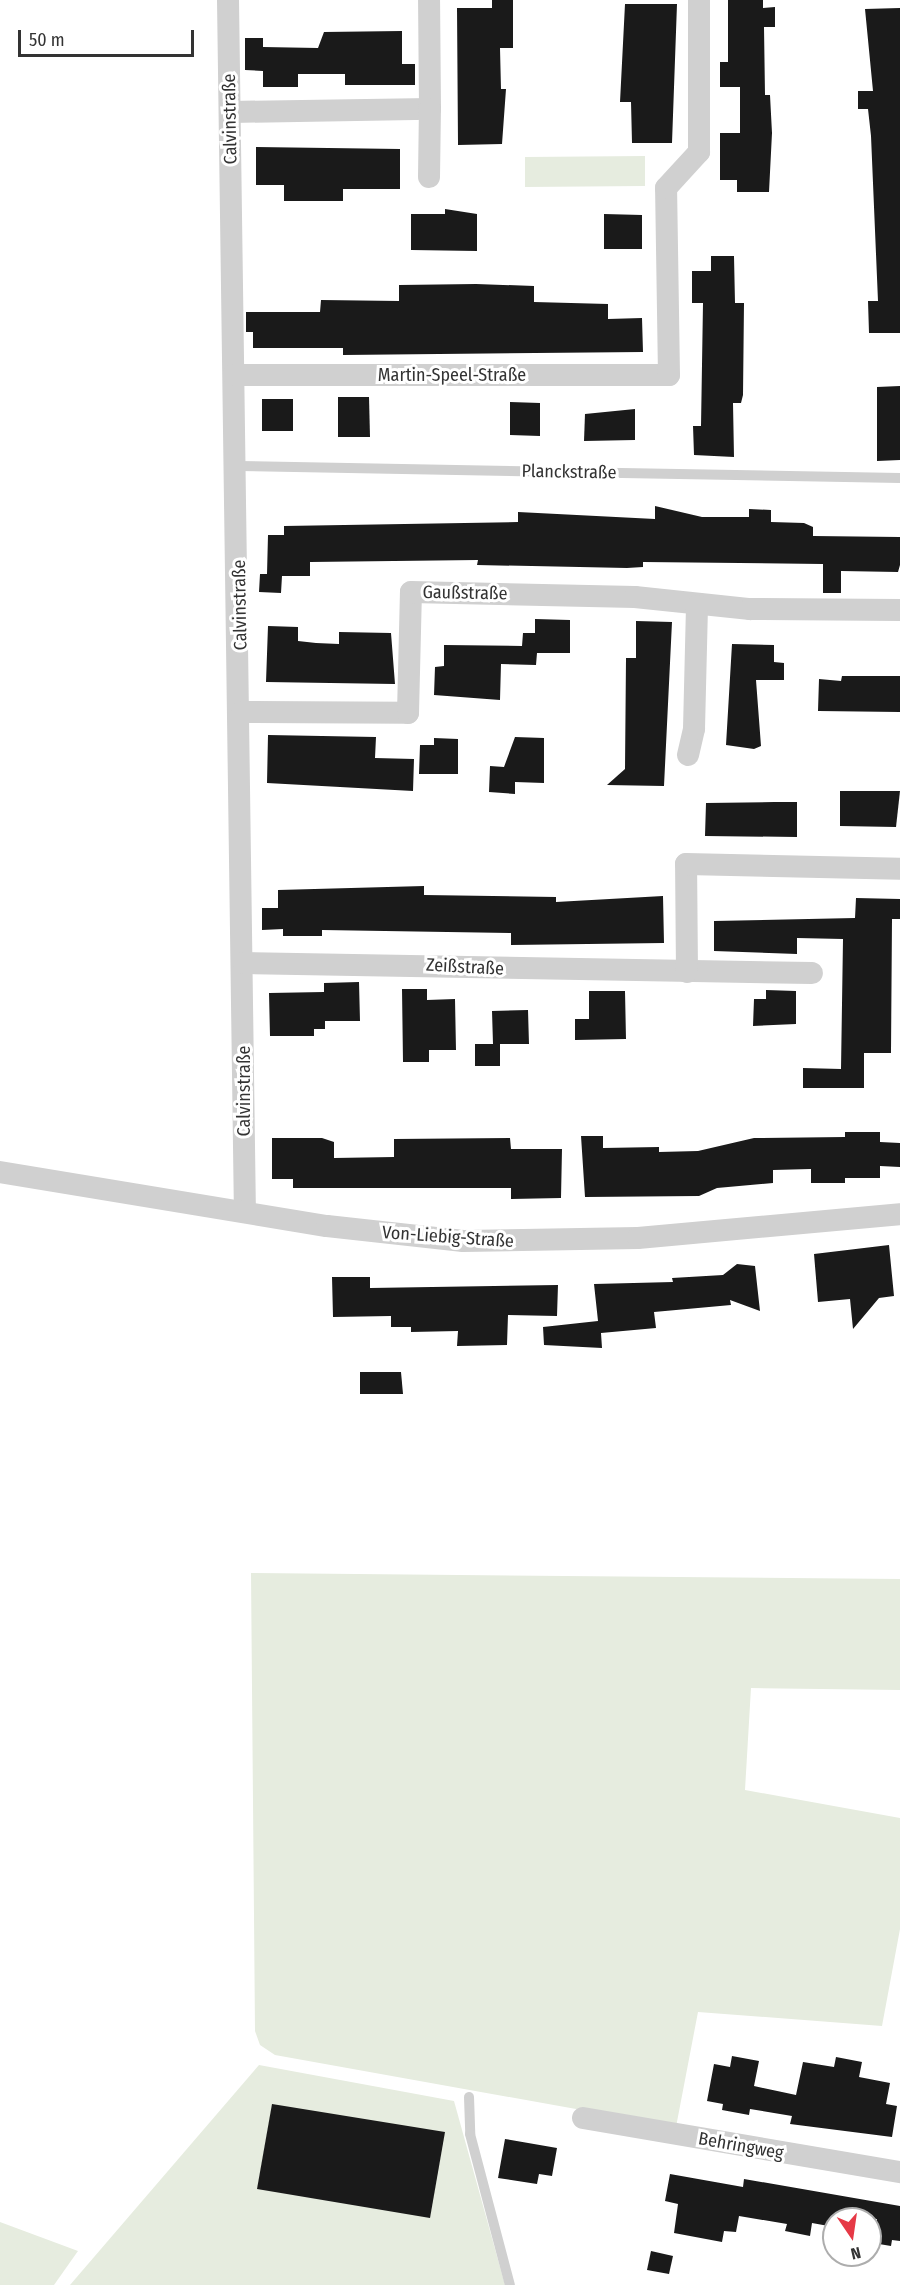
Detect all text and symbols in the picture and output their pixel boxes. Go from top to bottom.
scale bar [21,18,196,56]
text: 50 m [29,29,65,51]
street label: Calvinstraße [218,73,242,165]
street label: Martin-Speel-Straße [378,364,526,386]
street label: Planckstraße [521,460,617,484]
street label: Calvinstraße [228,559,252,651]
street label: Gaußstraße [422,581,508,605]
street label: Zeißstraße [426,954,504,980]
street label: Calvinstraße [233,1046,255,1136]
street label: Von-Liebig-Straße [381,1222,515,1252]
street label: Behringweg [697,2128,785,2164]
north arrow [822,2207,882,2267]
text: N [849,2243,863,2263]

